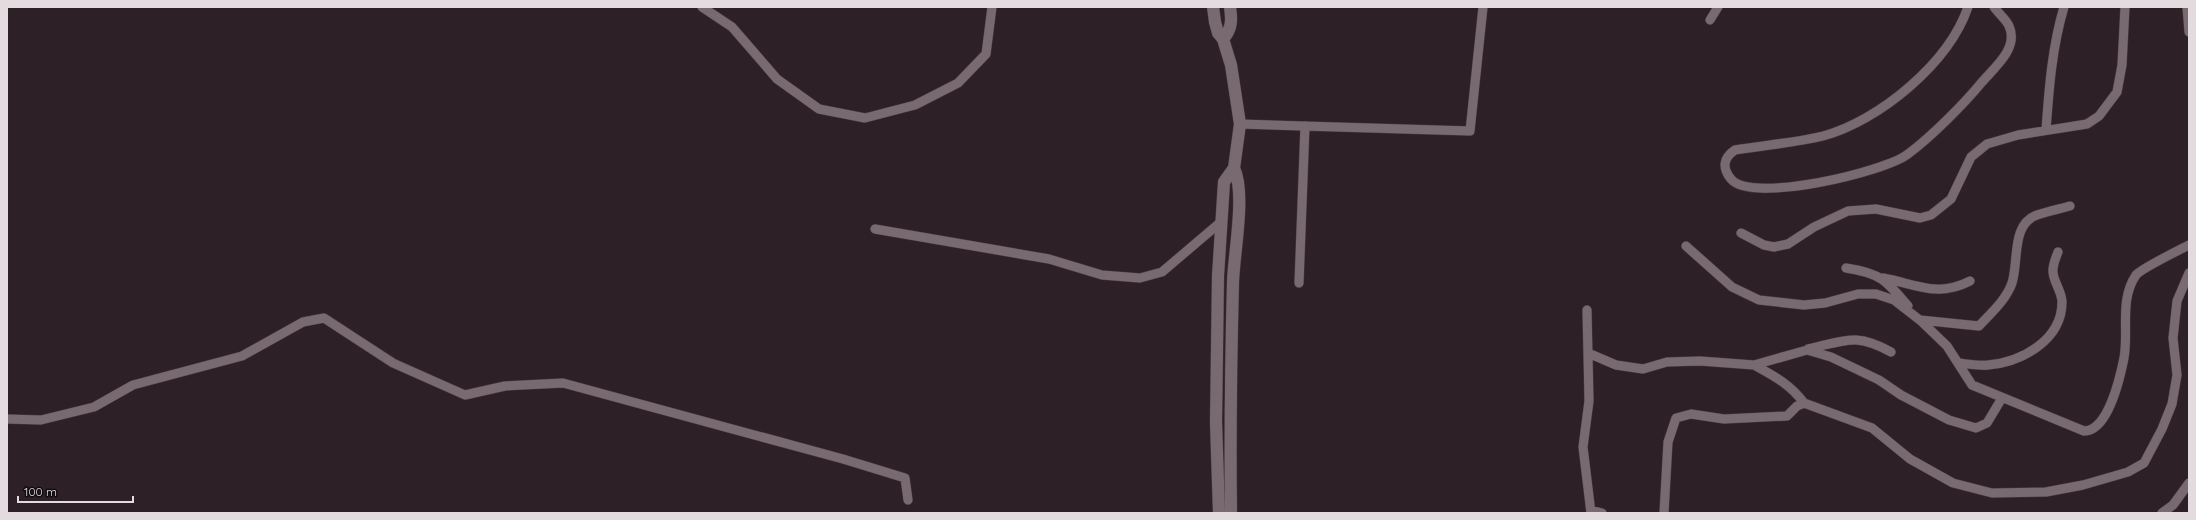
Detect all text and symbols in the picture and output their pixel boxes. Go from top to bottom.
scale bar [18,478,133,504]
text: 100 m [24,484,57,499]

